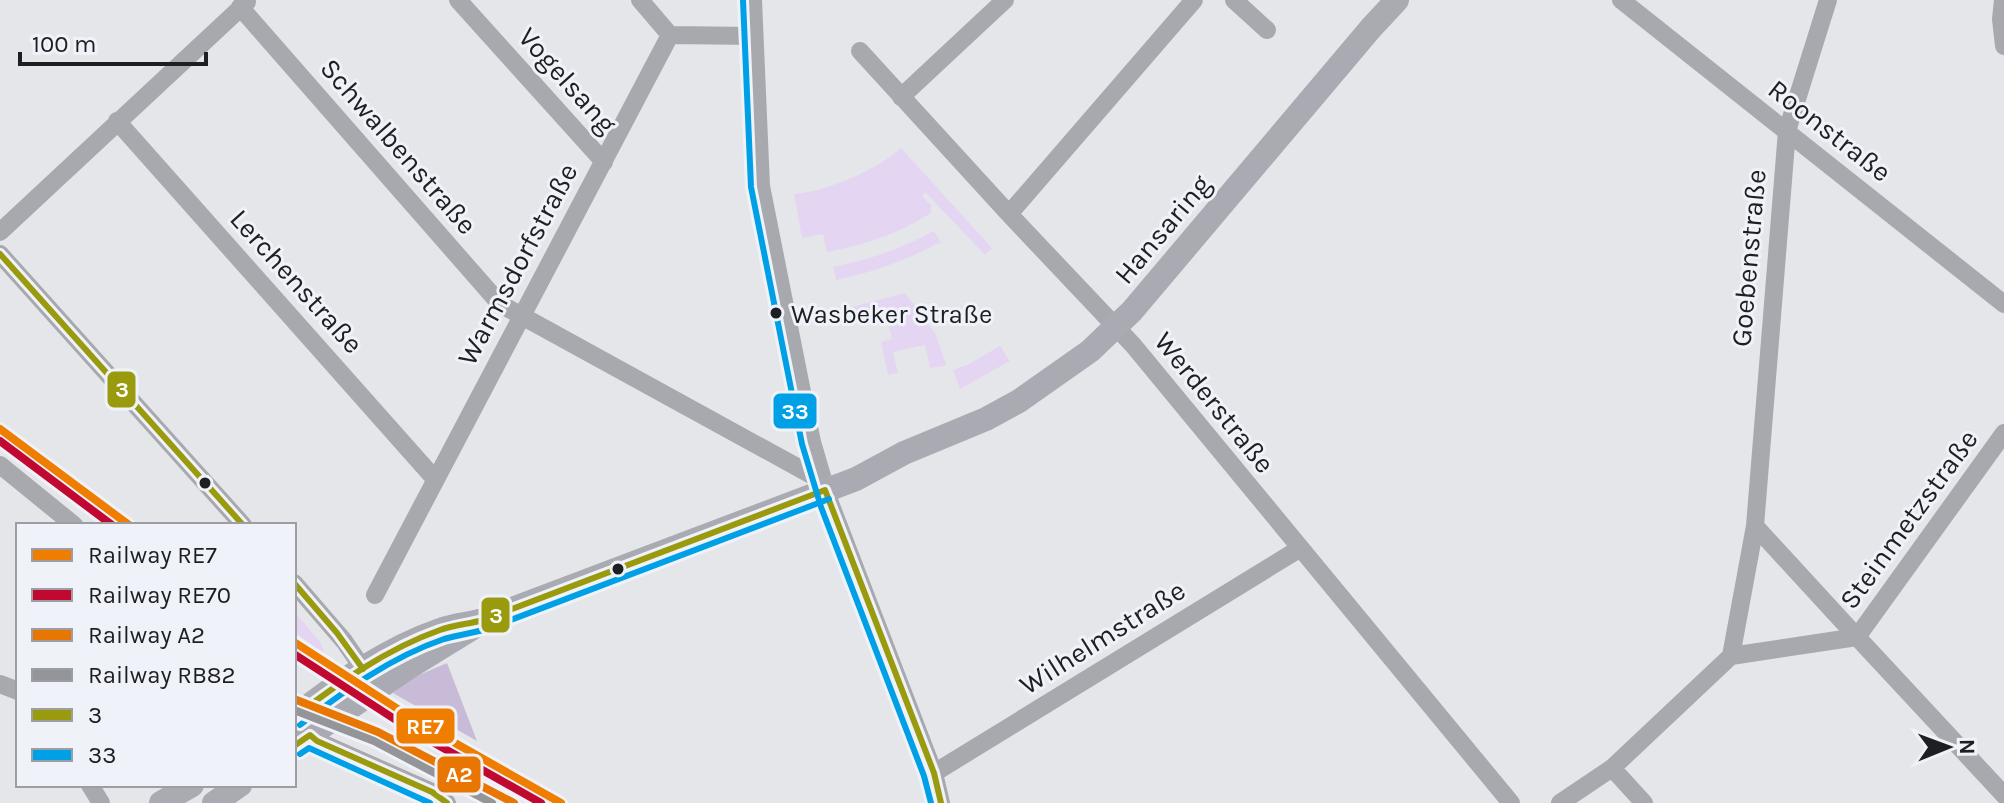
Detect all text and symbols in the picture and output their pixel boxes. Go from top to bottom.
scale bar [20,16,206,66]
street label: Vogelsang [512,21,624,140]
text: 100 m [32,30,97,58]
street label: Schwalbenstraße [313,52,484,241]
street label: Roonstraße [1762,72,1898,189]
street label: Warmsdorfstraße [450,158,585,371]
street label: Hansaring [1107,168,1218,291]
street label: Goebenstraße [1724,168,1773,348]
street label: Lerchenstraße [223,202,370,360]
place label: Wasbeker Straße [791,299,992,330]
marker: Wasbeker Straße [768,305,784,321]
street label: Werderstraße [1148,325,1282,480]
line badge: 3 [106,370,137,409]
text: 3 [115,377,129,403]
line badge: 33 [772,392,818,430]
text: 33 [781,399,809,425]
street label: Steinmetzstraße [1832,423,1985,615]
unlabelled marker [197,475,213,491]
legend [16,523,296,787]
text: Railway RE7 [88,541,217,569]
unlabelled marker [610,561,626,577]
street label: Wilhelmstraße [1013,573,1191,701]
text: Railway RE70 [88,581,231,609]
line badge: 3 [480,596,511,634]
text: 3 [489,603,503,629]
text: Railway A2 [88,621,205,649]
text: Railway RB82 [88,661,236,689]
text: 3 [88,701,102,729]
line badge: RE7 [395,707,456,745]
north arrow [1908,707,1988,787]
text: RE7 [406,714,444,740]
text: N [1954,739,1980,755]
text: 33 [88,741,116,769]
line badge: A2 [436,755,482,794]
text: A2 [445,762,473,788]

